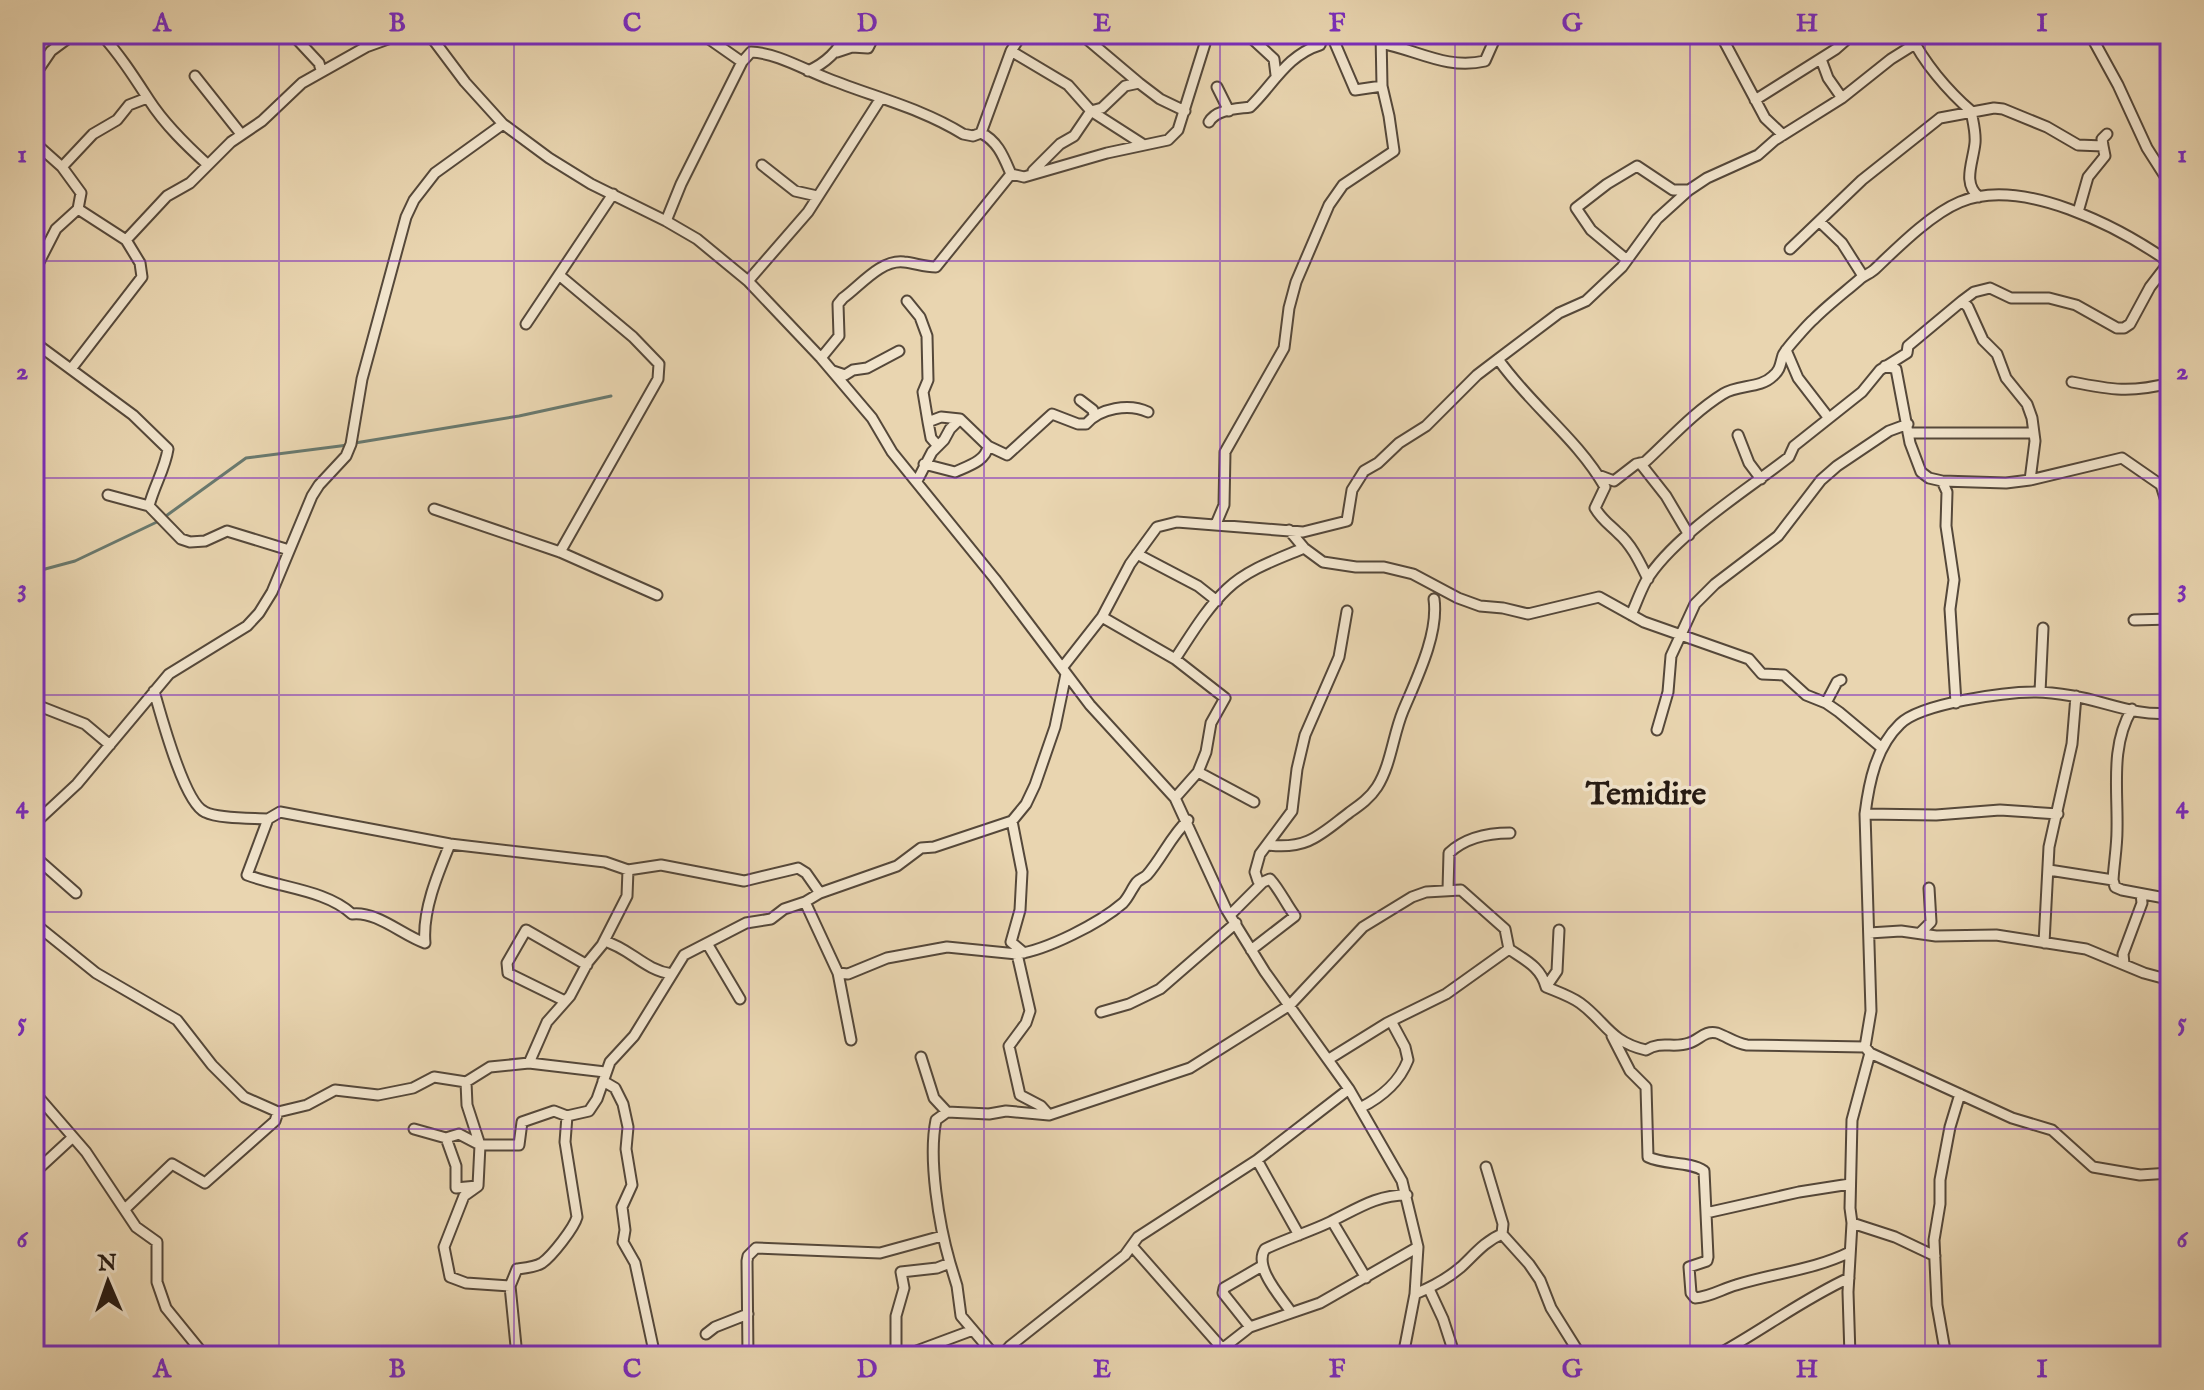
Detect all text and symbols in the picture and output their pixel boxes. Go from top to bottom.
text: A [152,7,172,40]
text: B [388,7,406,40]
text: C [623,7,642,40]
text: D [857,7,878,40]
text: E [1093,7,1111,40]
text: F [1329,7,1346,40]
text: G [1562,7,1583,40]
text: H [1796,7,1818,40]
text: I [2036,7,2048,40]
text: 1 [17,138,27,171]
text: 1 [2177,138,2187,171]
text: 2 [16,355,28,388]
text: 2 [2176,355,2188,388]
text: 3 [17,572,27,605]
text: 3 [2177,572,2187,605]
district label: Temidire [1585,775,1707,816]
text: 4 [16,789,30,822]
text: 4 [2176,789,2190,822]
text: 5 [17,1006,27,1039]
text: 5 [2177,1006,2187,1039]
text: 6 [17,1223,29,1256]
text: 6 [2177,1223,2189,1256]
north arrow [68,1242,148,1322]
text: N [96,1250,117,1278]
text: A [152,1353,172,1386]
text: B [388,1353,406,1386]
text: C [623,1353,642,1386]
text: D [857,1353,878,1386]
text: E [1093,1353,1111,1386]
text: F [1329,1353,1346,1386]
text: G [1562,1353,1583,1386]
text: H [1796,1353,1818,1386]
text: I [2036,1353,2048,1386]

